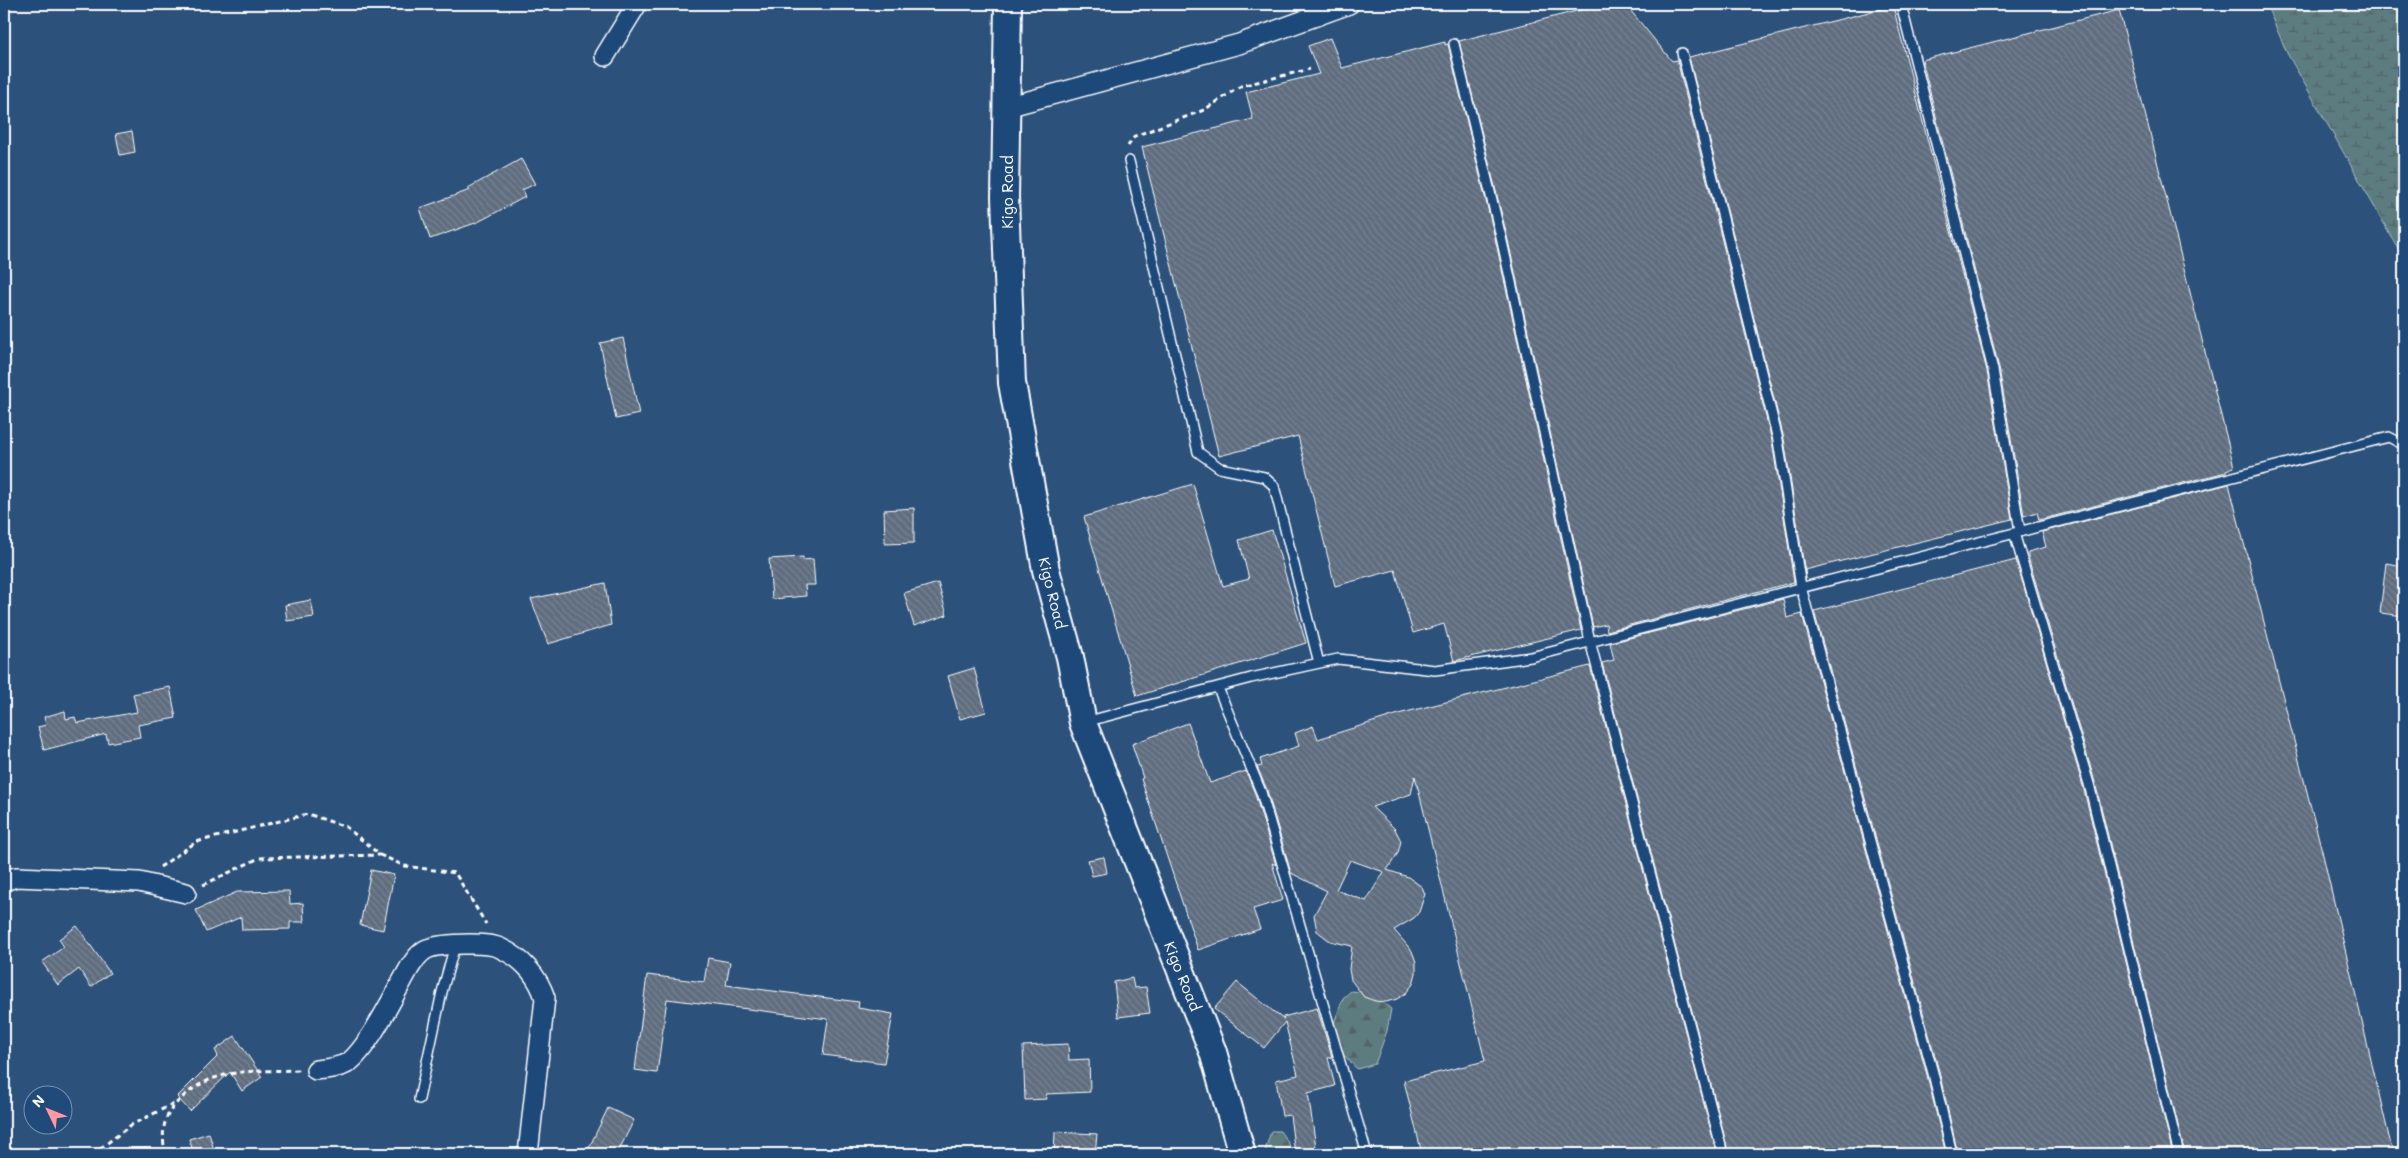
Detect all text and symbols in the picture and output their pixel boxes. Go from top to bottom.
street label: Kigo Road [997,155,1017,229]
street label: Kigo Road [1034,555,1072,631]
street label: Kigo Road [1160,938,1206,1014]
north arrow [22,1086,72,1136]
text: N [28,1090,49,1111]

